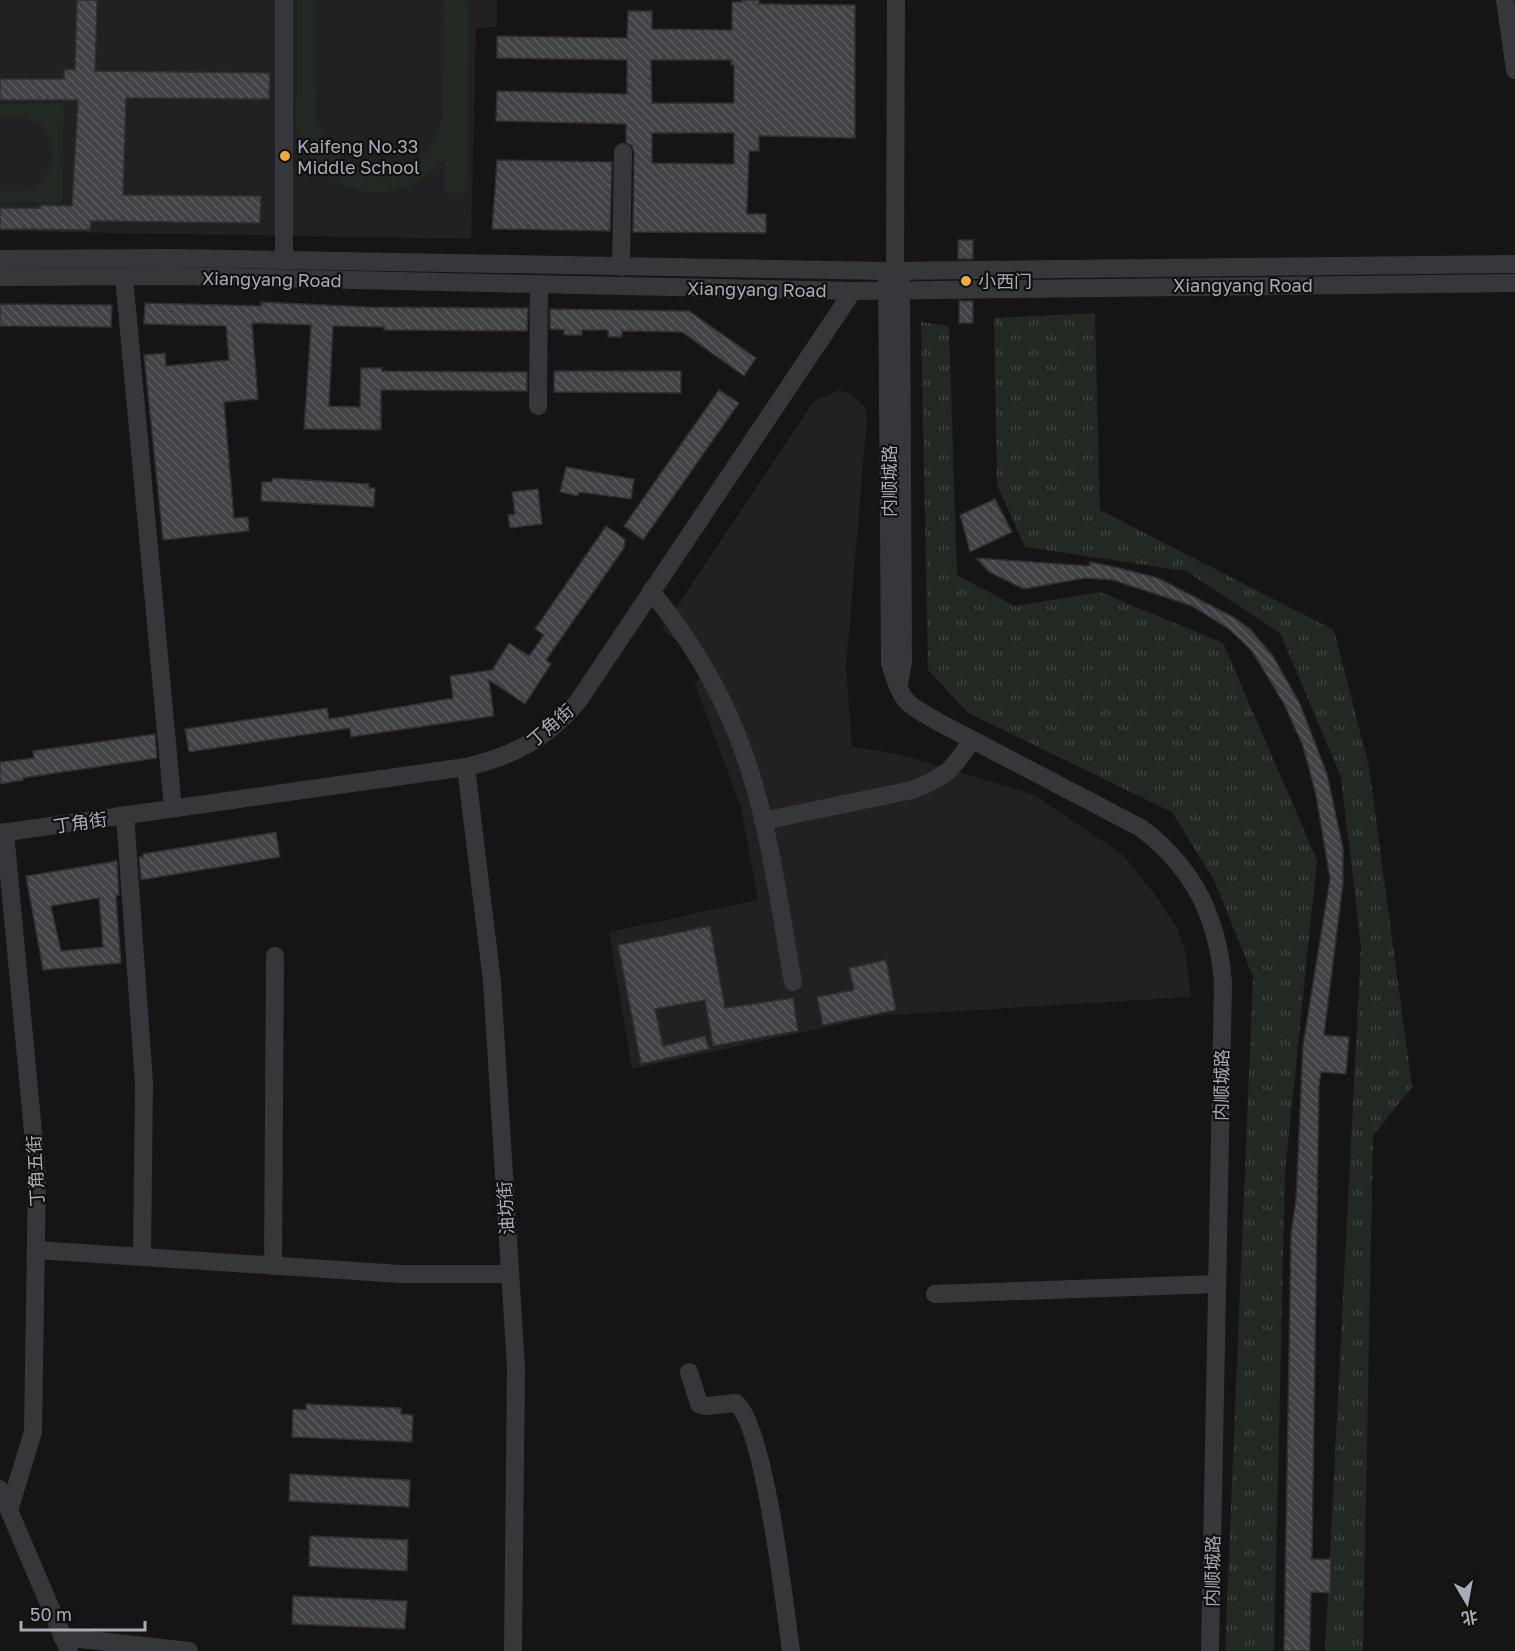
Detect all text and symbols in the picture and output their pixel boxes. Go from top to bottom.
place label: Kaifeng No.33 Middle School [297,135,420,178]
marker: Kaifeng No.33 Middle School [278,149,292,163]
street label: Xiangyang Road [202,267,342,291]
place label: 小西门 [978,270,1032,292]
marker: 小西门 [959,274,973,288]
street label: Xiangyang Road [1173,274,1313,296]
street label: Xiangyang Road [687,277,827,301]
street label: 内顺城路 [878,445,900,517]
street label: 丁角街 [522,699,578,751]
street label: 丁角街 [52,807,108,837]
street label: 内顺城路 [1209,1049,1233,1121]
street label: 丁角五街 [22,1134,48,1208]
street label: 油坊街 [493,1180,517,1236]
street label: 内顺城路 [1200,1535,1224,1607]
north arrow [1437,1573,1497,1633]
scale bar [21,1594,146,1632]
text: 50 m [30,1603,72,1625]
text: 北 [1460,1607,1479,1629]

